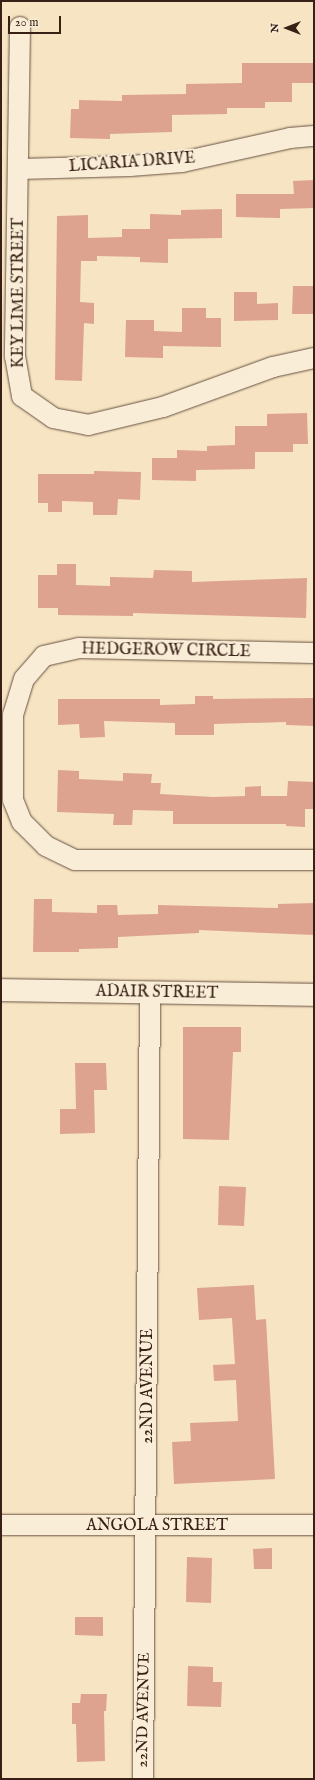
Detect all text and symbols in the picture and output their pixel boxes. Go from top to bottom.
scale bar [10,8,63,34]
north arrow [267,8,307,48]
text: 20 m [15,15,38,30]
text: N [268,23,282,33]
street label: LICARIA DRIVE [68,149,196,177]
street label: KEY LIME STREET [9,218,29,368]
street label: HEDGEROW CIRCLE [81,640,251,662]
street label: ADAIR STREET [96,982,218,1004]
street label: 22ND AVENUE [138,1328,158,1444]
street label: ANGOLA STREET [86,1516,228,1536]
street label: 22ND AVENUE [133,1652,155,1768]

